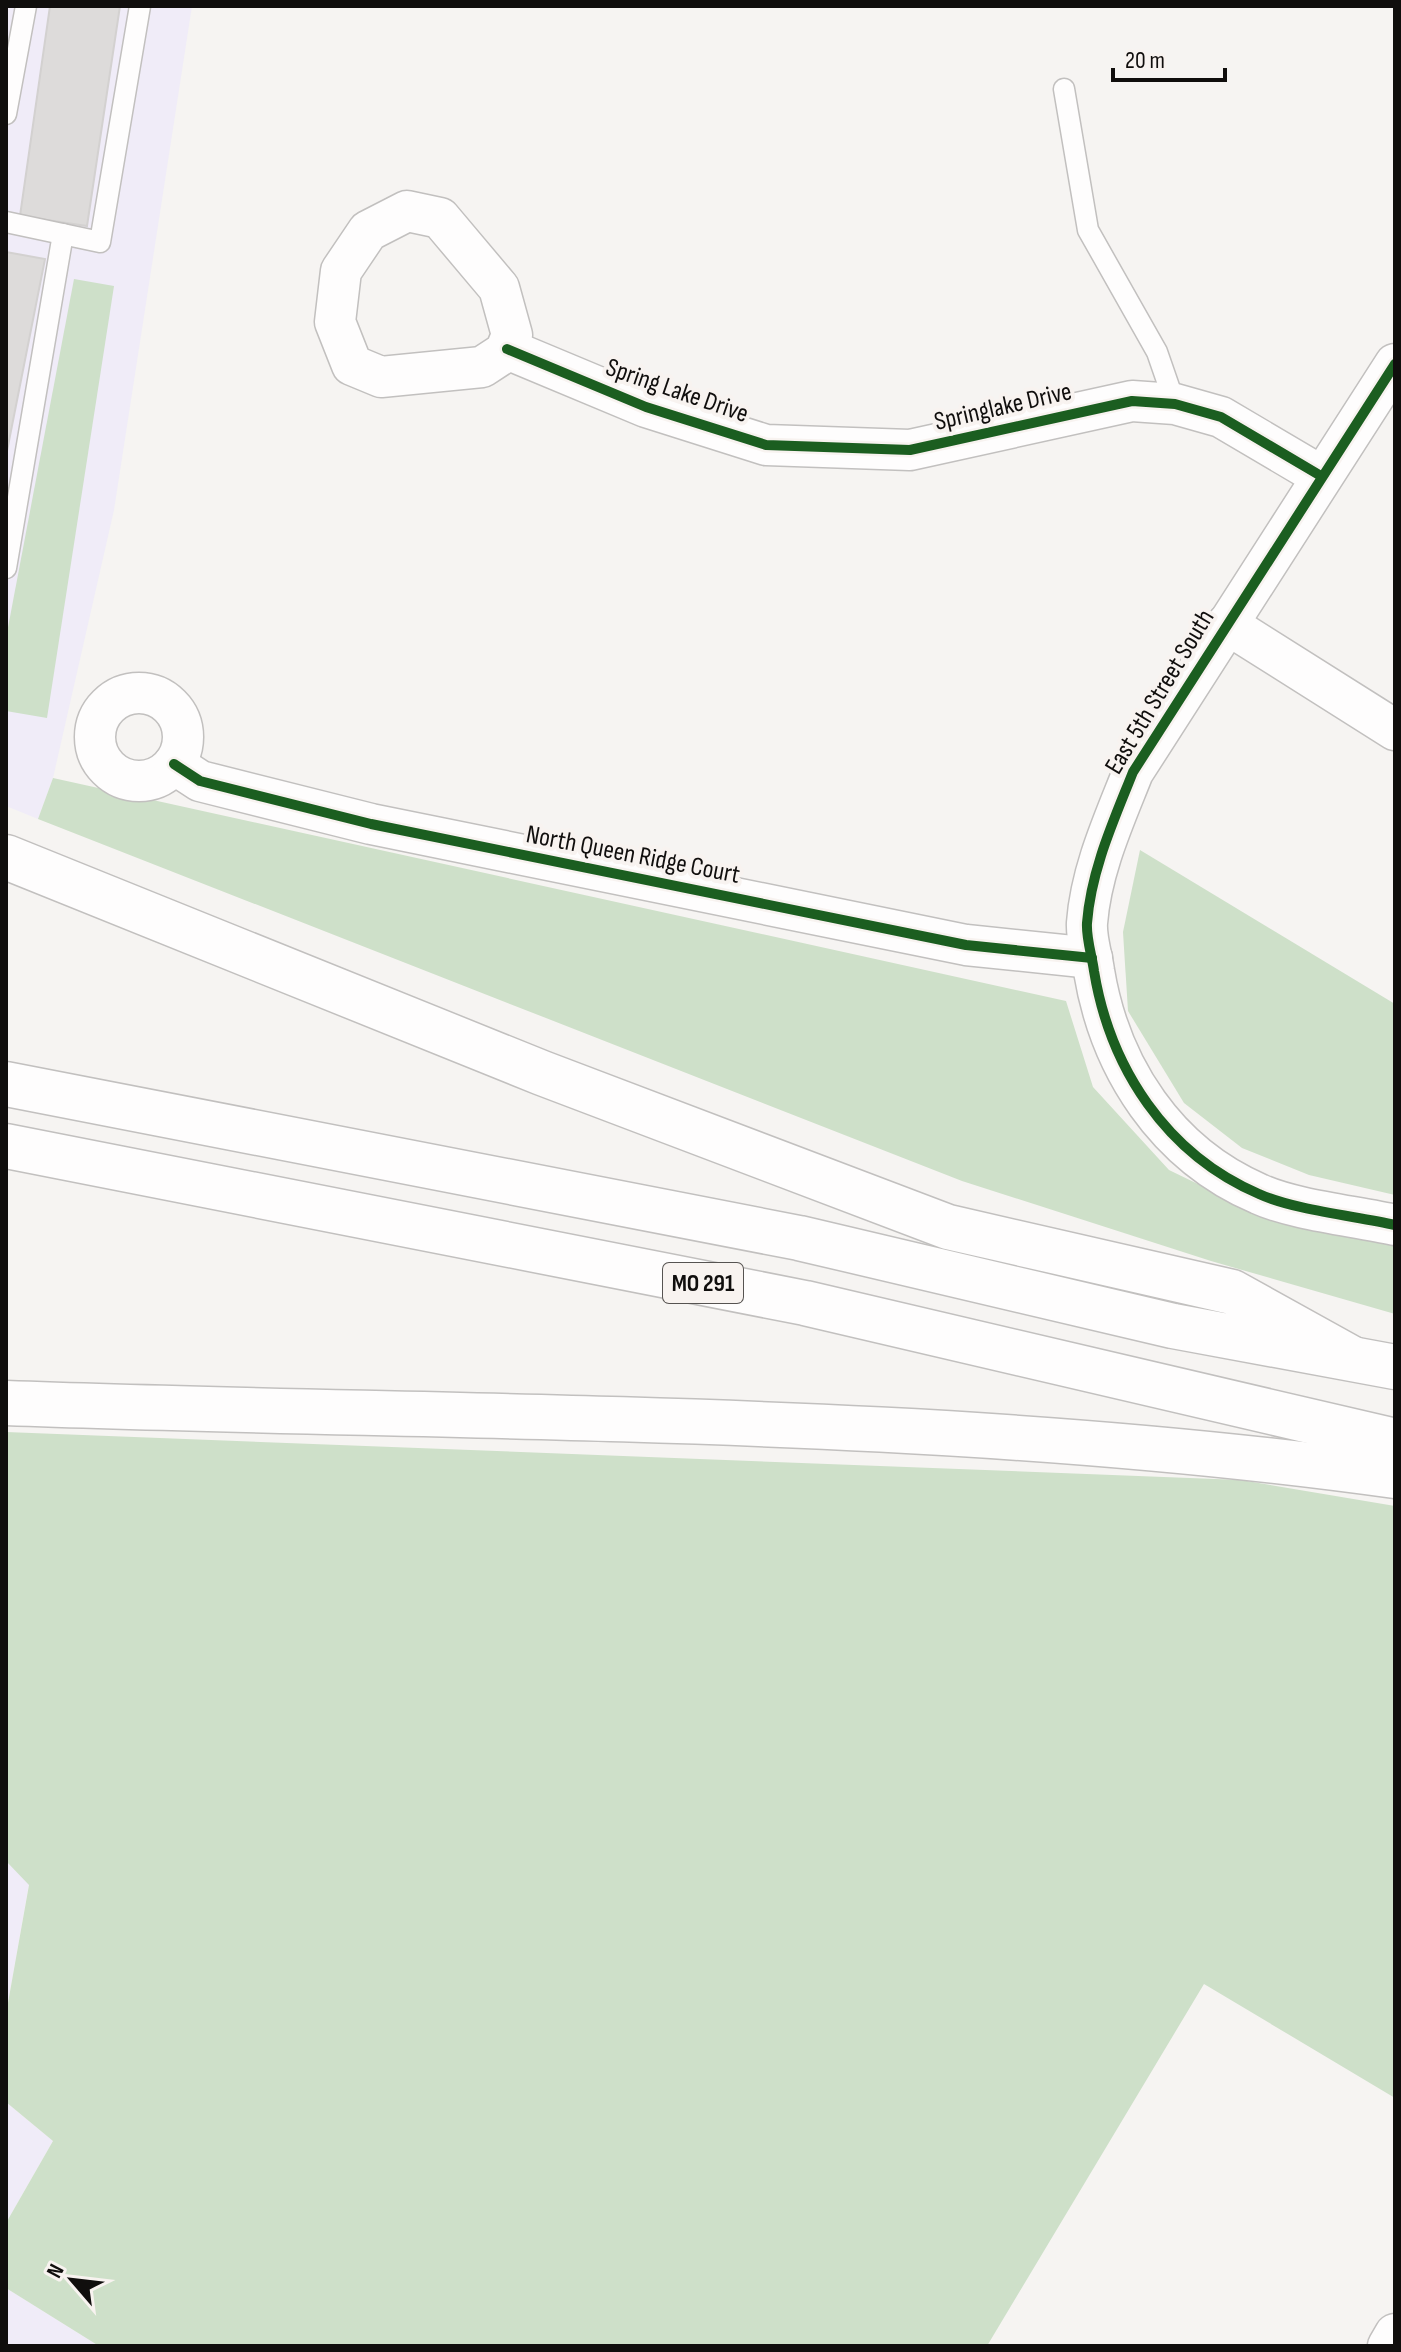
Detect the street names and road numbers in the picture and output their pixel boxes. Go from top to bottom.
street label: Spring Lake Drive [602,352,752,430]
street label: Springlake Drive [931,376,1075,438]
street label: East 5th Street South [1099,604,1221,780]
street label: North Queen Ridge Court [523,819,743,891]
road number: MO 291 [663,1263,743,1303]

